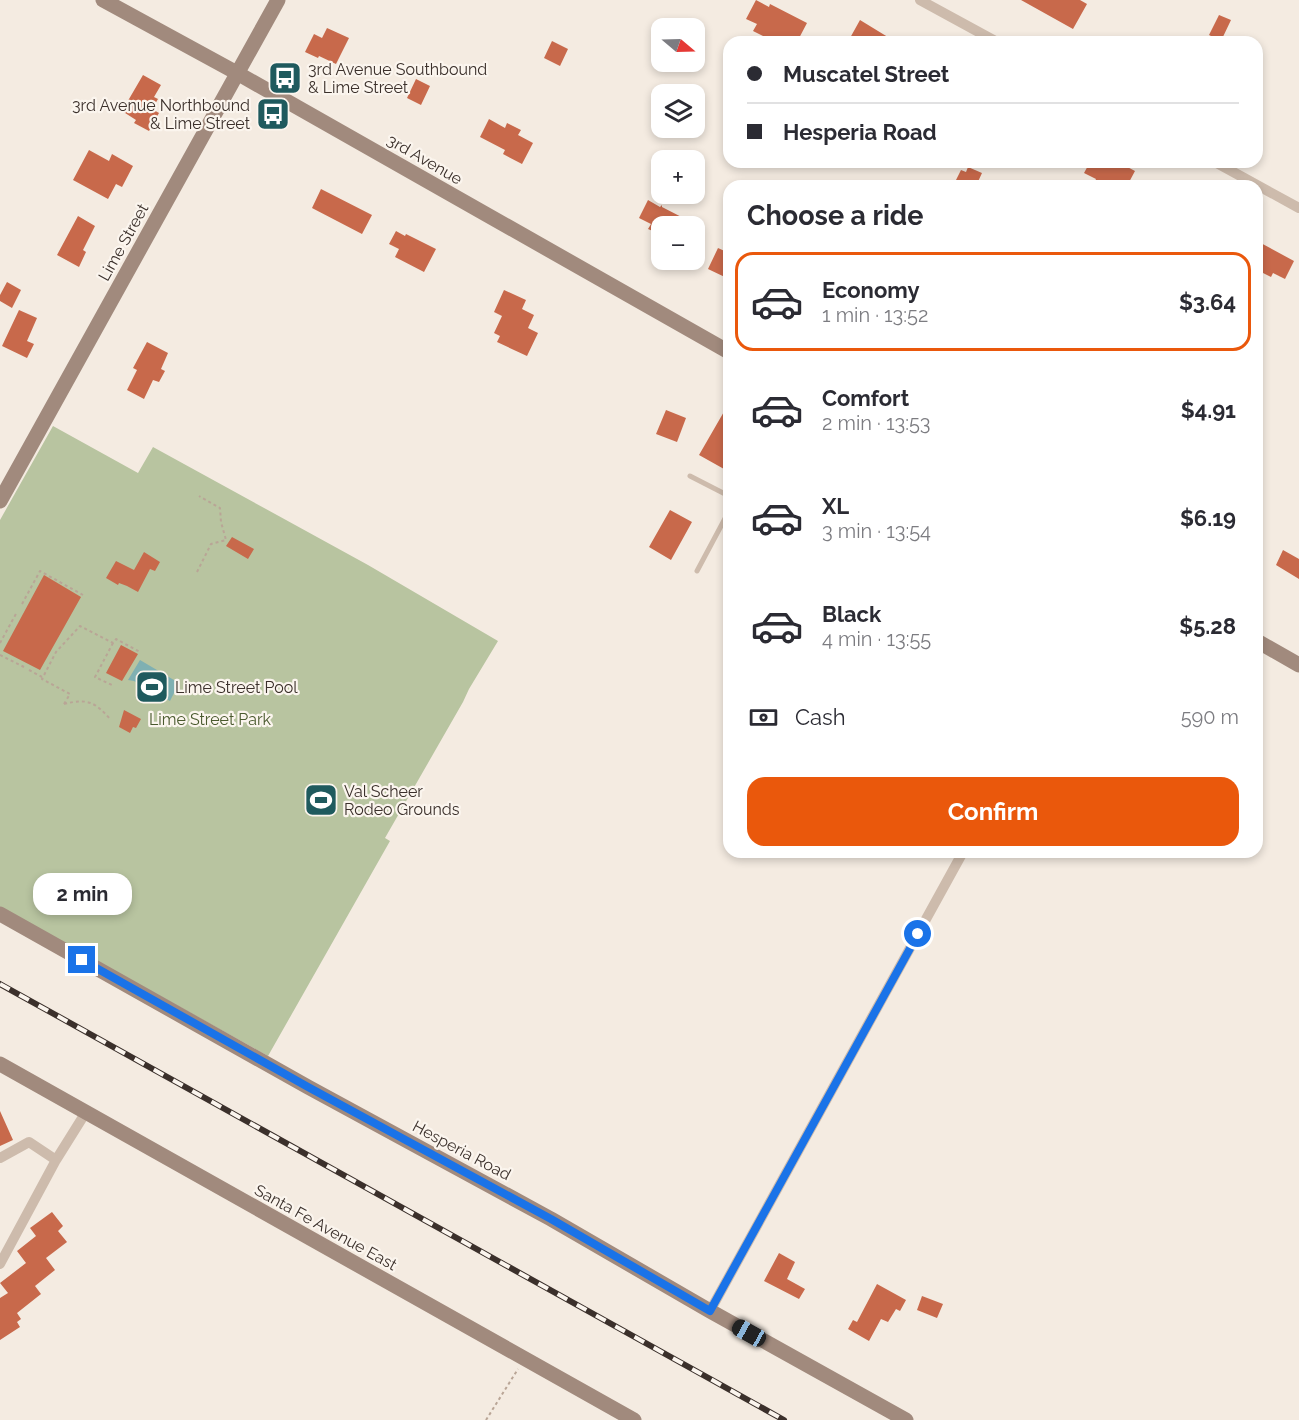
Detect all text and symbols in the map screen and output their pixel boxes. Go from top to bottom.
north arrow [651,18,705,72]
map controls [651,18,705,270]
bus stop icon: 3rd Avenue Southbound & Lime Street [267,60,303,96]
place label: 3rd Avenue Southbound & Lime Street [308,60,487,97]
text: Muscatel Street [783,61,949,87]
button: layers [651,84,705,138]
place label: 3rd Avenue Northbound & Lime Street [72,96,251,133]
bus stop icon: 3rd Avenue Northbound & Lime Street [255,96,291,132]
text: Hesperia Road [783,119,937,145]
street label: 3rd Avenue [384,130,466,189]
button: + [651,150,705,204]
street label: Lime Street [94,200,153,284]
text: Choose a ride [747,200,923,231]
button: − [651,216,705,270]
icon: car [750,275,804,329]
text: Economy [822,277,920,303]
text: $3.64 [1179,289,1236,315]
text: 1 min · 13:52 [822,303,928,327]
icon: car [750,383,804,437]
text: Comfort [822,385,909,411]
text: $4.91 [1181,397,1236,423]
text: 2 min · 13:53 [822,411,930,435]
icon: car [750,491,804,545]
text: XL [822,493,849,519]
text: $6.19 [1180,505,1236,531]
text: 3 min · 13:54 [822,519,931,543]
icon: car [750,599,804,653]
text: Black [822,601,881,627]
text: $5.28 [1179,613,1236,639]
text: 4 min · 13:55 [822,627,931,651]
sports icon: Lime Street Pool [134,669,170,705]
place label: Lime Street Pool [175,678,298,697]
icon: cash [747,701,780,734]
text: Cash [795,704,846,730]
text: 590 m [1181,705,1239,729]
park label: Lime Street Park [149,710,272,729]
button: Confirm [747,777,1239,846]
sports icon: Val Scheer Rodeo Grounds [303,782,339,818]
place label: Val Scheer Rodeo Grounds [344,782,460,819]
callout: 2 min [32,873,132,915]
text: 2 min [57,882,108,906]
route start [904,920,931,947]
route end [68,946,95,973]
street label: Hesperia Road [409,1117,514,1184]
street label: Santa Fe Avenue East [251,1180,401,1275]
car [729,1316,769,1350]

